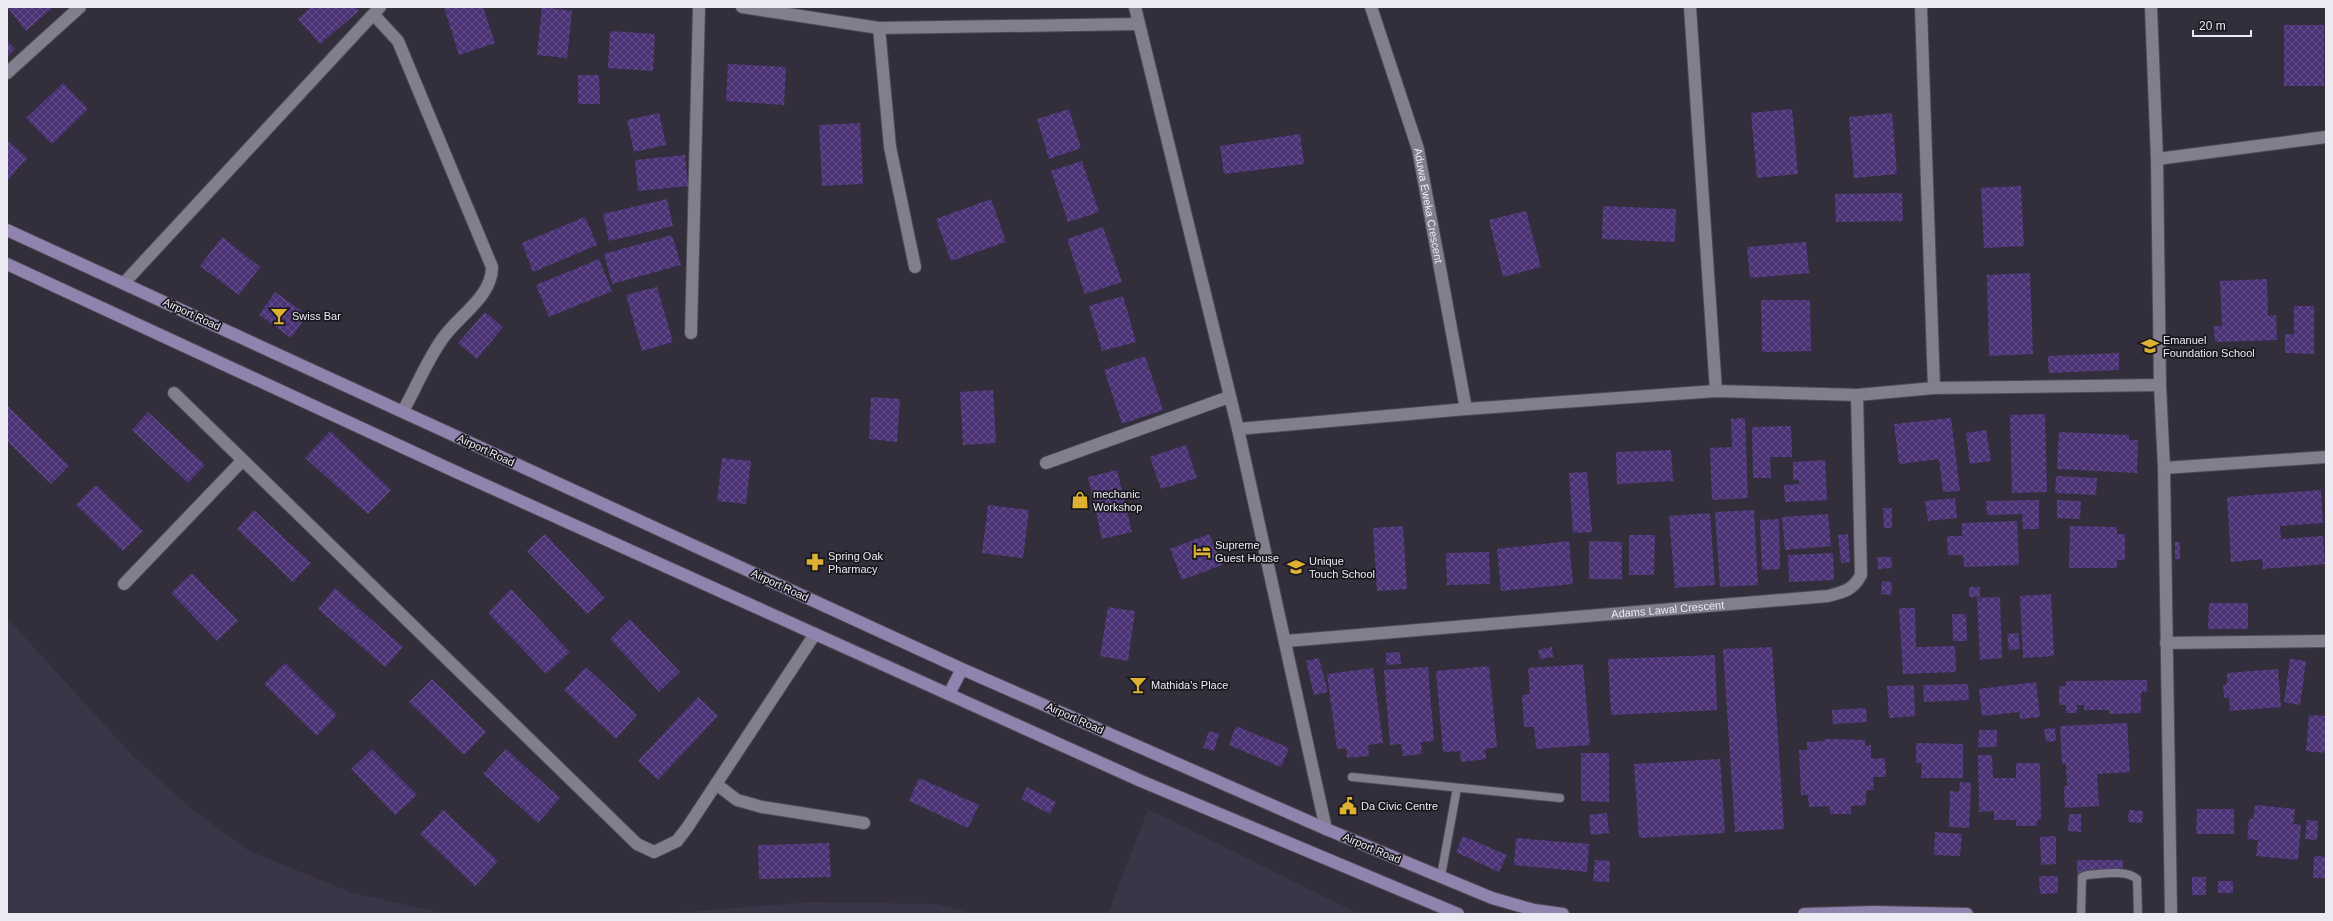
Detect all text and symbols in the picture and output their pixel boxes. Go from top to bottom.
scale bar [2193,12,2251,38]
text: 20 m [2199,19,2226,33]
street label: Aduwa Eweka Crescent [1412,147,1445,264]
street label: Airport Road [161,296,223,332]
bar icon: Swiss Bar [269,306,289,326]
place label: Swiss Bar [292,310,341,322]
place label: Emanuel Foundation School [2163,334,2255,359]
school or university icon: Emanuel Foundation School [2140,336,2160,356]
street label: Airport Road [455,432,517,468]
place label: mechanic Workshop [1093,488,1142,513]
shop icon: mechanic Workshop [1070,490,1090,510]
place label: Supreme Guest House [1215,539,1279,564]
hotel icon: Supreme Guest House [1192,541,1212,561]
place label: Spring Oak Pharmacy [828,550,884,575]
pharmacy icon: Spring Oak Pharmacy [805,552,825,572]
place label: Unique Touch School [1309,555,1375,580]
school or university icon: Unique Touch School [1286,557,1306,577]
street label: Airport Road [749,567,811,603]
street label: Adams Lawal Crescent [1611,599,1725,620]
bar icon: Mathida's Place [1128,675,1148,695]
place label: Mathida's Place [1151,679,1228,691]
street label: Airport Road [1044,700,1106,736]
public building icon: Da Civic Centre [1338,796,1358,816]
place label: Da Civic Centre [1361,800,1438,812]
street label: Airport Road [1341,830,1403,866]

